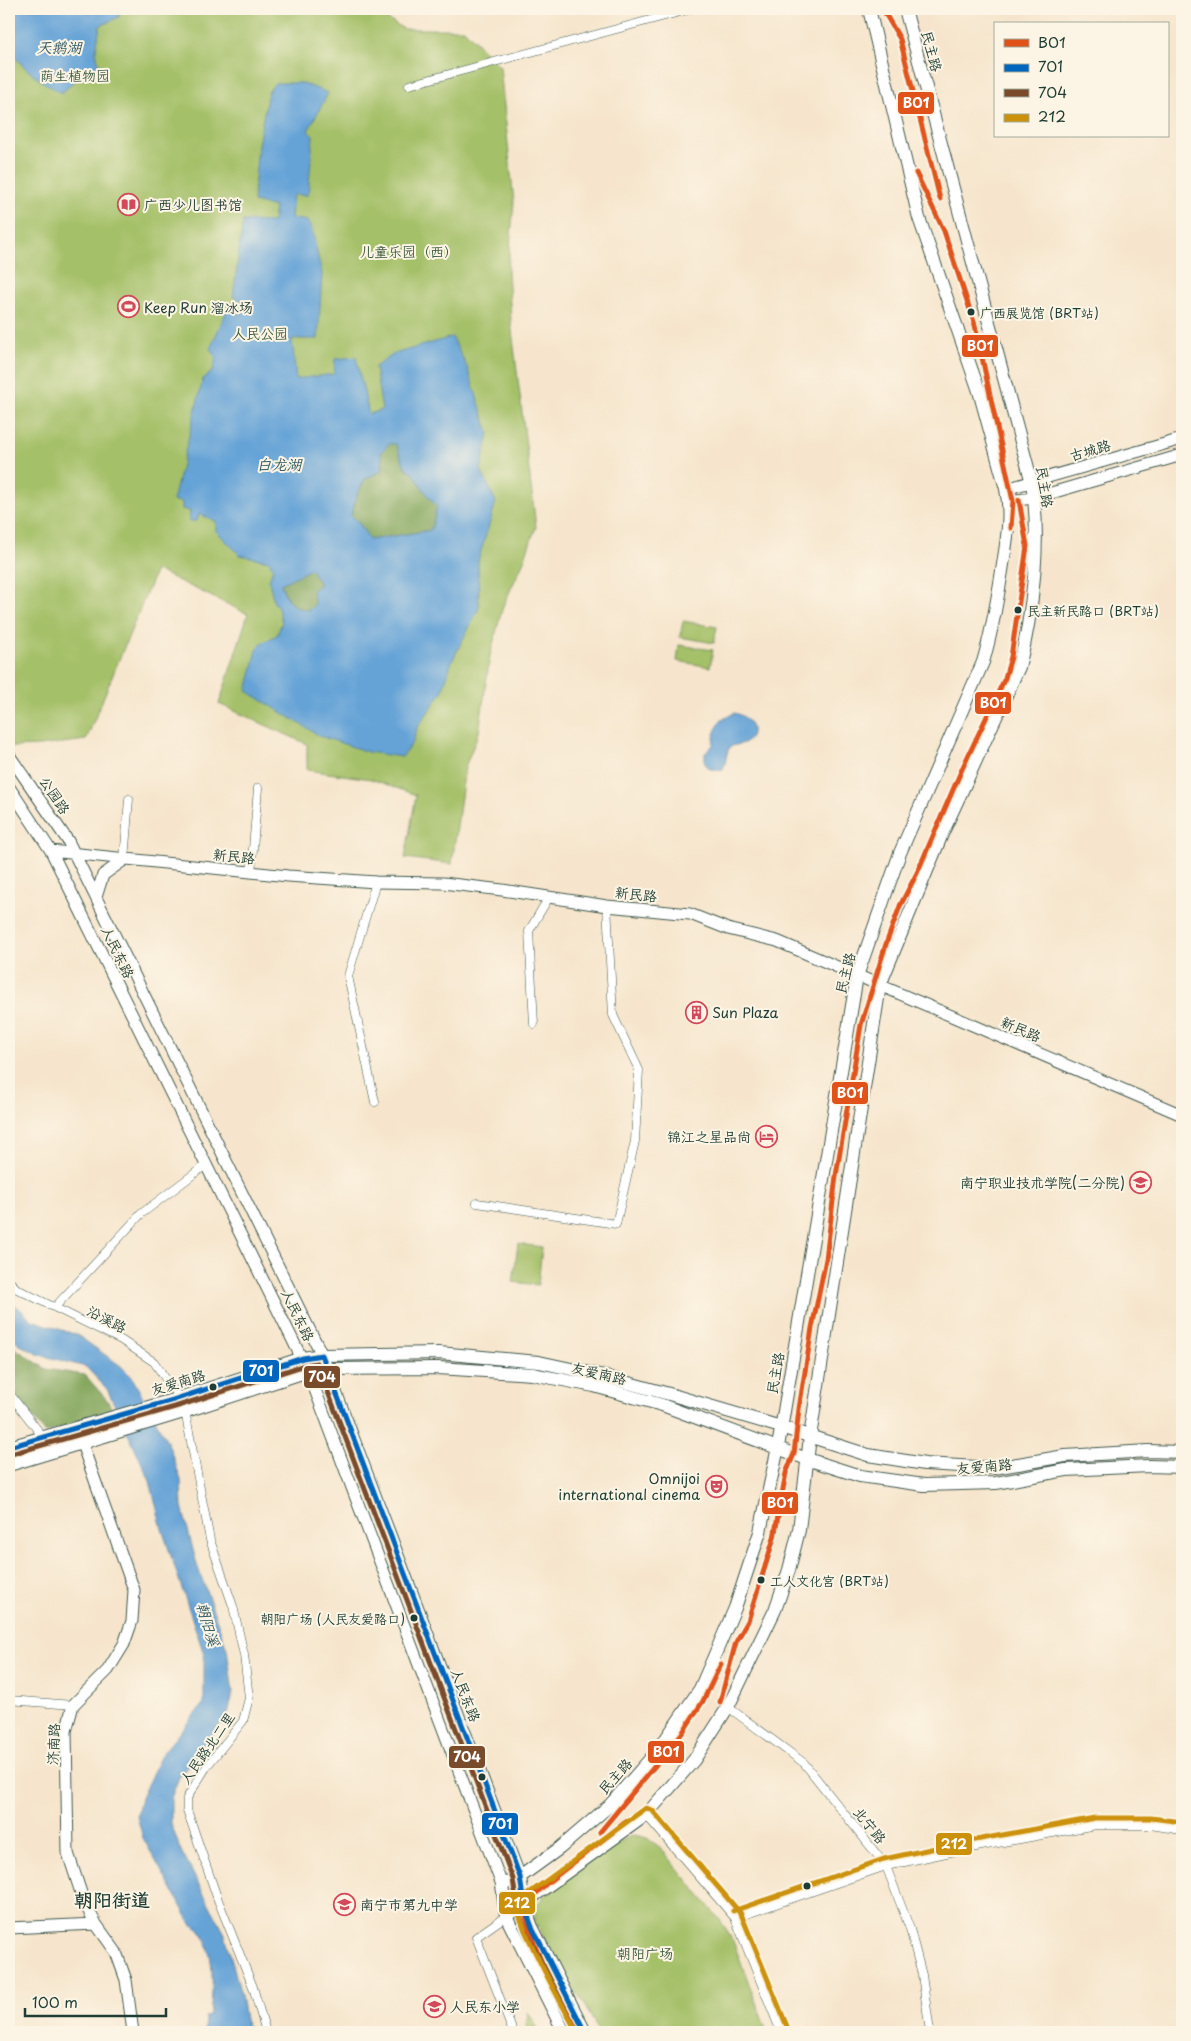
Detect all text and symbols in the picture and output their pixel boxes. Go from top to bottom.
legend [994,22,1168,138]
street label: 民主路 [916,28,948,74]
text: B01 [1038,30,1066,53]
water label: 天鹅湖 [36,35,83,58]
text: 701 [1038,54,1063,77]
park label: 荫生植物园 [40,65,110,86]
text: 704 [1038,80,1067,103]
line badge: B01 [897,91,935,115]
text: B01 [903,92,930,113]
text: 212 [1038,104,1066,127]
library icon: 广西少儿图书馆 [116,192,140,216]
place label: 广西少儿图书馆 [144,194,242,215]
park label: 儿童乐园（西） [360,241,458,262]
sports icon: Keep Run 溜冰场 [116,295,140,319]
place label: Keep Run 溜冰场 [144,297,253,318]
place label: 广西展览馆 (BRT站) [980,303,1099,322]
marker: 广西展览馆 (BRT站) [966,307,976,317]
park label: 人民公园 [232,323,288,344]
line badge: B01 [961,334,999,358]
text: B01 [967,335,994,356]
street label: 古城路 [1067,434,1113,466]
water label: 白龙湖 [256,452,303,475]
street label: 民主路 [1031,465,1059,509]
place label: 民主新民路口 (BRT站) [1027,601,1159,620]
marker: 民主新民路口 (BRT站) [1013,605,1023,615]
line badge: B01 [974,691,1012,715]
text: B01 [980,692,1007,713]
street label: 公园路 [35,772,75,818]
street label: 新民路 [212,843,256,869]
street label: 新民路 [614,881,658,907]
street label: 人民东路 [96,922,140,982]
street label: 民主路 [830,950,860,996]
building icon: Sun Plaza [684,1000,708,1024]
place label: Sun Plaza [712,1002,778,1023]
street label: 新民路 [998,1011,1044,1047]
line badge: B01 [831,1081,869,1105]
text: B01 [837,1082,864,1103]
hotel icon: 锦江之星品尚 [755,1124,779,1148]
place label: 锦江之星品尚 [667,1126,751,1147]
school or university icon: 南宁职业技术学院(二分院) [1129,1170,1153,1194]
place label: 南宁职业技术学院(二分院) [960,1172,1125,1193]
street label: 人民东路 [276,1285,320,1345]
street label: 沿溪路 [84,1300,130,1338]
street label: 民主路 [761,1350,789,1396]
street label: 友爱南路 [569,1356,629,1390]
line badge: 701 [242,1359,280,1383]
text: 701 [249,1360,273,1381]
street label: 友爱南路 [148,1364,208,1400]
line badge: 704 [303,1365,341,1389]
text: 704 [308,1366,336,1387]
unlabelled marker [208,1382,218,1392]
street label: 友爱南路 [955,1453,1013,1479]
place label: Omnijoi international cinema [558,1468,700,1505]
theatre icon: Omnijoi international cinema [704,1474,728,1498]
line badge: B01 [761,1491,799,1515]
text: B01 [767,1492,794,1513]
place label: 工人文化宫 (BRT站) [770,1571,889,1590]
marker: 工人文化宫 (BRT站) [756,1575,766,1585]
water label: 朝阳溪 [191,1599,227,1650]
place label: 朝阳广场 (人民友爱路口) [261,1609,405,1628]
marker: 朝阳广场 (人民友爱路口) [409,1613,419,1623]
street label: 人民东路 [446,1665,486,1725]
street label: 人民路北二里 [174,1708,240,1788]
street label: 济南路 [41,1722,65,1766]
line badge: B01 [647,1740,685,1764]
text: B01 [653,1741,680,1762]
line badge: 704 [448,1745,486,1769]
text: 704 [453,1746,481,1767]
street label: 民主路 [593,1753,637,1799]
unlabelled marker [477,1772,487,1782]
street label: 北宁路 [849,1802,891,1848]
line badge: 701 [481,1812,519,1836]
text: 701 [488,1813,512,1834]
line badge: 212 [935,1832,973,1856]
text: 212 [941,1833,967,1854]
unlabelled marker [802,1881,812,1891]
district label: 朝阳街道 [74,1885,150,1913]
line badge: 212 [498,1891,536,1915]
school or university icon: 南宁市第九中学 [332,1892,356,1916]
text: 212 [504,1892,530,1913]
place label: 南宁市第九中学 [360,1894,458,1915]
park label: 朝阳广场 [617,1943,673,1964]
scale bar [25,1986,166,2018]
text: 100 m [32,1990,78,2013]
school or university icon: 人民东小学 [422,1994,446,2018]
place label: 人民东小学 [450,1996,520,2017]

